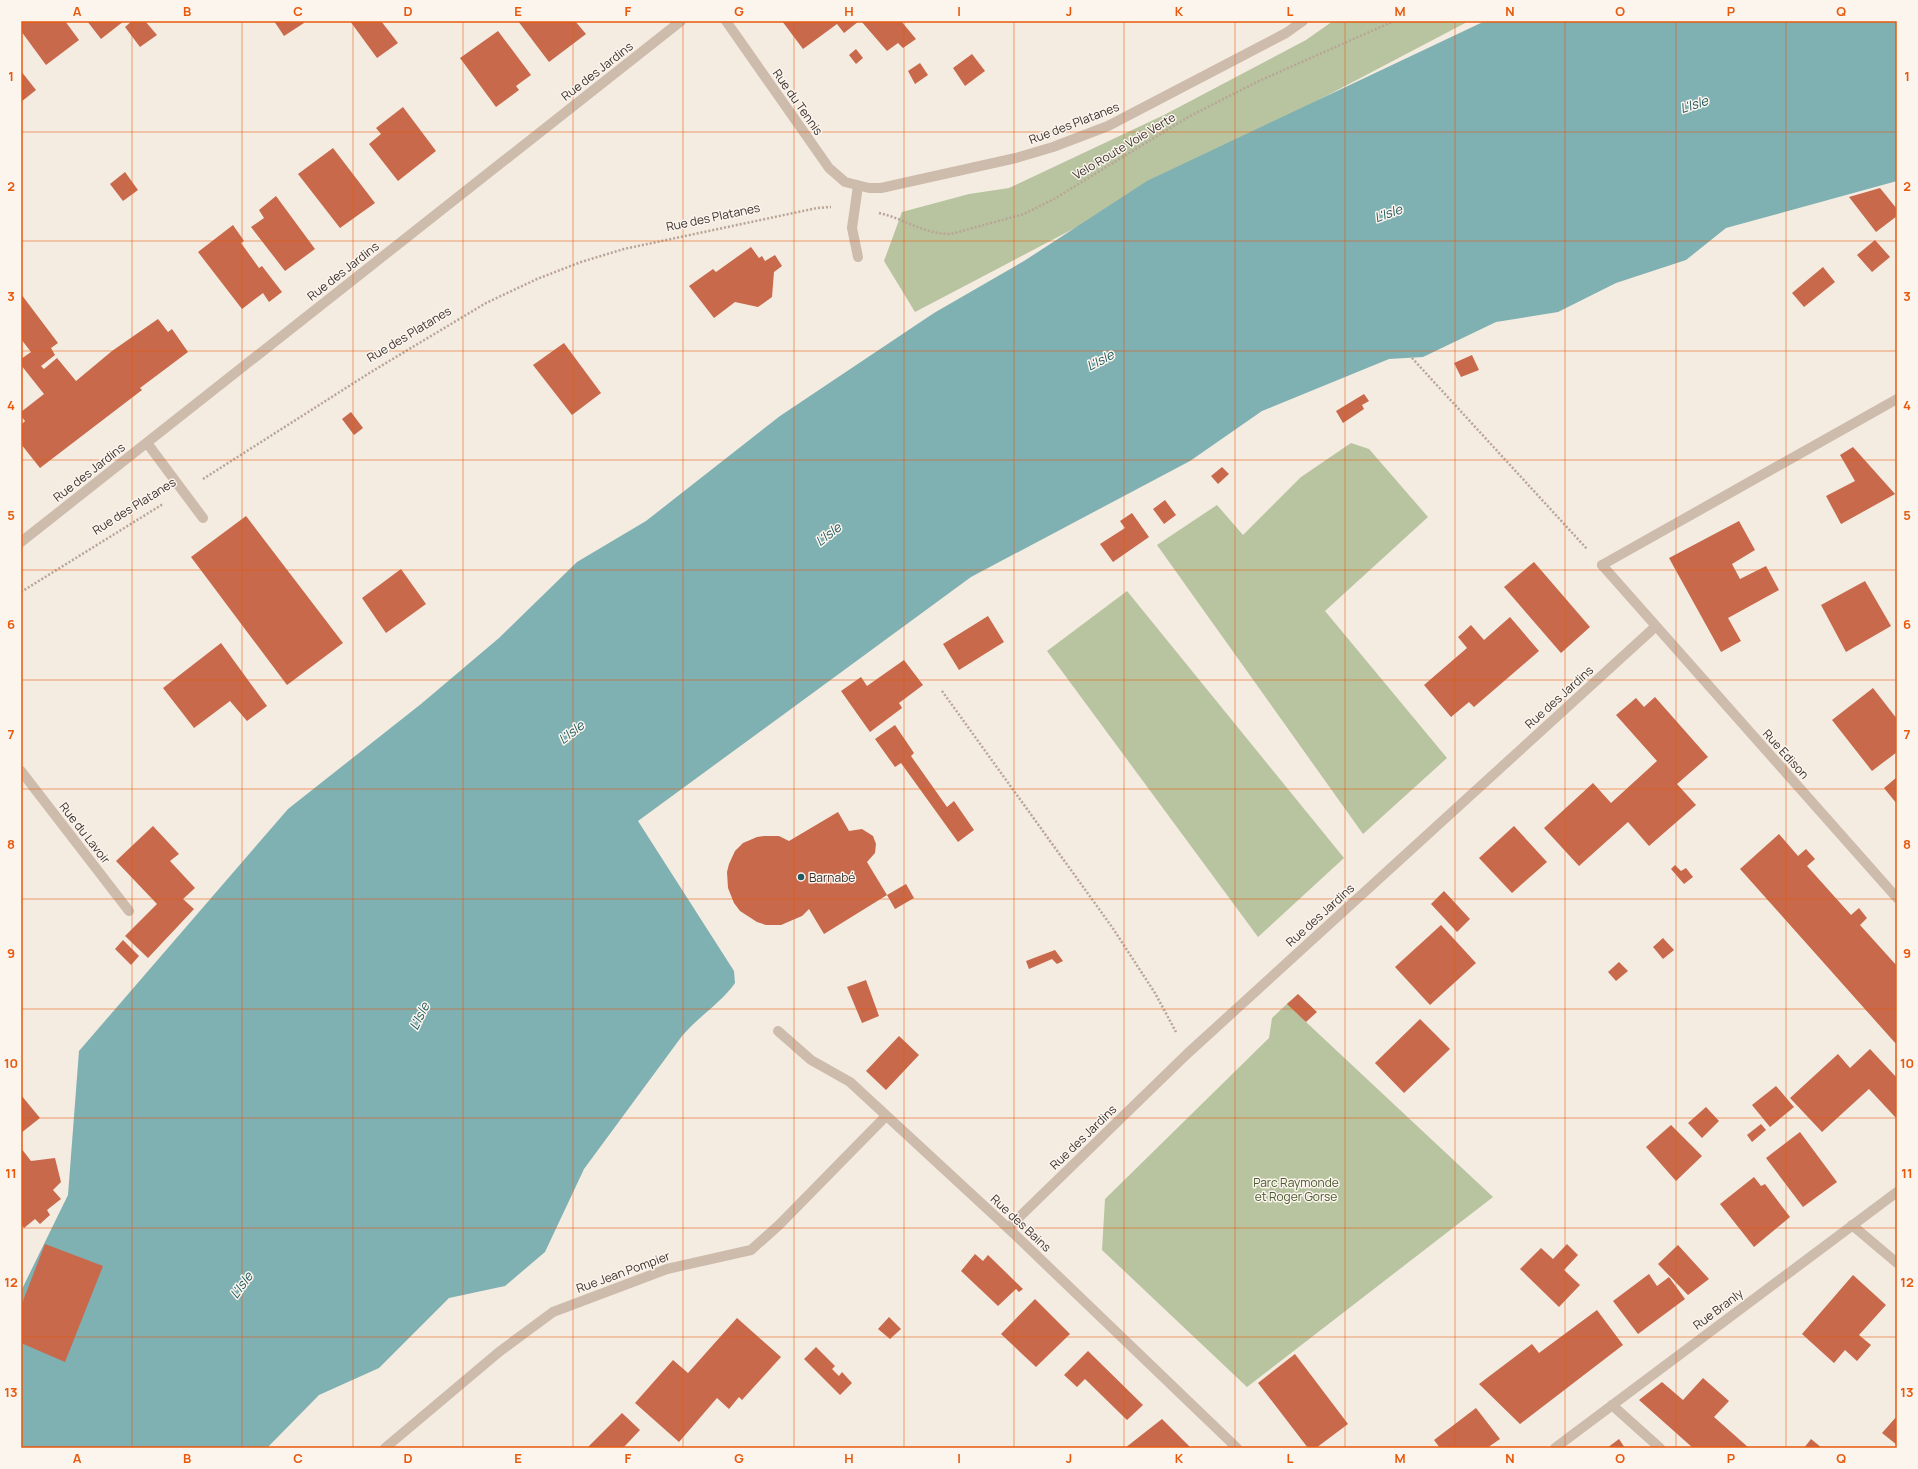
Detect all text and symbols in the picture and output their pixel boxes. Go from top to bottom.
text: A [73,2,82,20]
text: B [183,2,191,20]
text: C [293,2,303,20]
text: D [403,2,413,20]
text: E [514,2,522,20]
text: F [625,2,632,20]
text: G [734,2,744,20]
text: H [844,2,854,20]
text: I [957,2,961,20]
text: J [1066,2,1072,20]
text: K [1175,2,1184,20]
text: L [1287,2,1294,20]
text: M [1394,2,1406,20]
text: N [1505,2,1515,20]
text: O [1615,2,1625,20]
text: P [1727,2,1735,20]
text: Q [1836,2,1846,20]
street label: Rue des Jardins [558,38,636,104]
street label: Rue du Tennis [769,66,827,138]
text: 1 [8,67,14,85]
text: 1 [1904,67,1910,85]
water label: L'Isle [1678,91,1712,117]
street label: Rue des Platanes [1026,98,1122,148]
street label: Velo Route Voie Verte [1070,109,1178,183]
text: 2 [7,177,15,195]
text: 2 [1903,177,1911,195]
street label: Rue des Platanes [665,199,761,235]
water label: L'Isle [1372,199,1406,226]
street label: Rue des Jardins [304,238,382,304]
text: 3 [7,287,15,305]
text: 3 [1903,287,1911,305]
street label: Rue des Platanes [364,302,454,366]
water label: L'Isle [1083,345,1118,375]
text: 4 [7,396,15,414]
text: 4 [1903,396,1911,414]
street label: Rue des Jardins [50,439,128,505]
street label: Rue des Platanes [89,473,179,539]
text: 5 [7,506,15,524]
text: 5 [1903,506,1911,524]
water label: L'Isle [811,517,846,550]
text: 6 [7,615,15,633]
text: 6 [1903,615,1911,633]
street label: Rue des Jardins [1521,662,1597,732]
water label: L'Isle [554,715,589,748]
text: 7 [8,725,15,743]
text: 7 [1904,725,1911,743]
street label: Rue Edison [1759,726,1813,782]
street label: Rue du Lavoir [56,799,115,868]
text: 8 [7,835,15,853]
text: 8 [1903,835,1911,853]
place label: Barnabé [809,869,855,886]
marker: Barnabé [796,872,806,882]
street label: Rue des Jardins [1282,880,1358,950]
text: 9 [7,944,15,962]
text: 9 [1903,944,1911,962]
water label: L'Isle [405,998,434,1033]
text: 10 [4,1054,18,1072]
text: 10 [1900,1054,1914,1072]
street label: Rue des Jardins [1046,1101,1120,1173]
text: 11 [5,1164,17,1182]
text: 11 [1901,1164,1913,1182]
park label: Parc Raymonde et Roger Gorse [1253,1174,1339,1205]
street label: Rue des Bains [987,1190,1055,1256]
street label: Rue Jean Pompier [574,1247,673,1297]
water label: L'Isle [225,1267,257,1302]
text: 12 [4,1273,18,1291]
text: 12 [1900,1273,1914,1291]
street label: Rue Branly [1690,1284,1747,1333]
text: 13 [4,1383,18,1401]
text: 13 [1900,1383,1914,1401]
text: A [73,1449,82,1467]
text: B [183,1449,191,1467]
text: C [293,1449,303,1467]
text: D [403,1449,413,1467]
text: E [514,1449,522,1467]
text: F [625,1449,632,1467]
text: G [734,1449,744,1467]
text: H [844,1449,854,1467]
text: I [957,1449,961,1467]
text: J [1066,1449,1072,1467]
text: K [1175,1449,1184,1467]
text: L [1287,1449,1294,1467]
text: M [1394,1449,1406,1467]
text: N [1505,1449,1515,1467]
text: O [1615,1449,1625,1467]
text: P [1727,1449,1735,1467]
text: Q [1836,1449,1846,1467]

